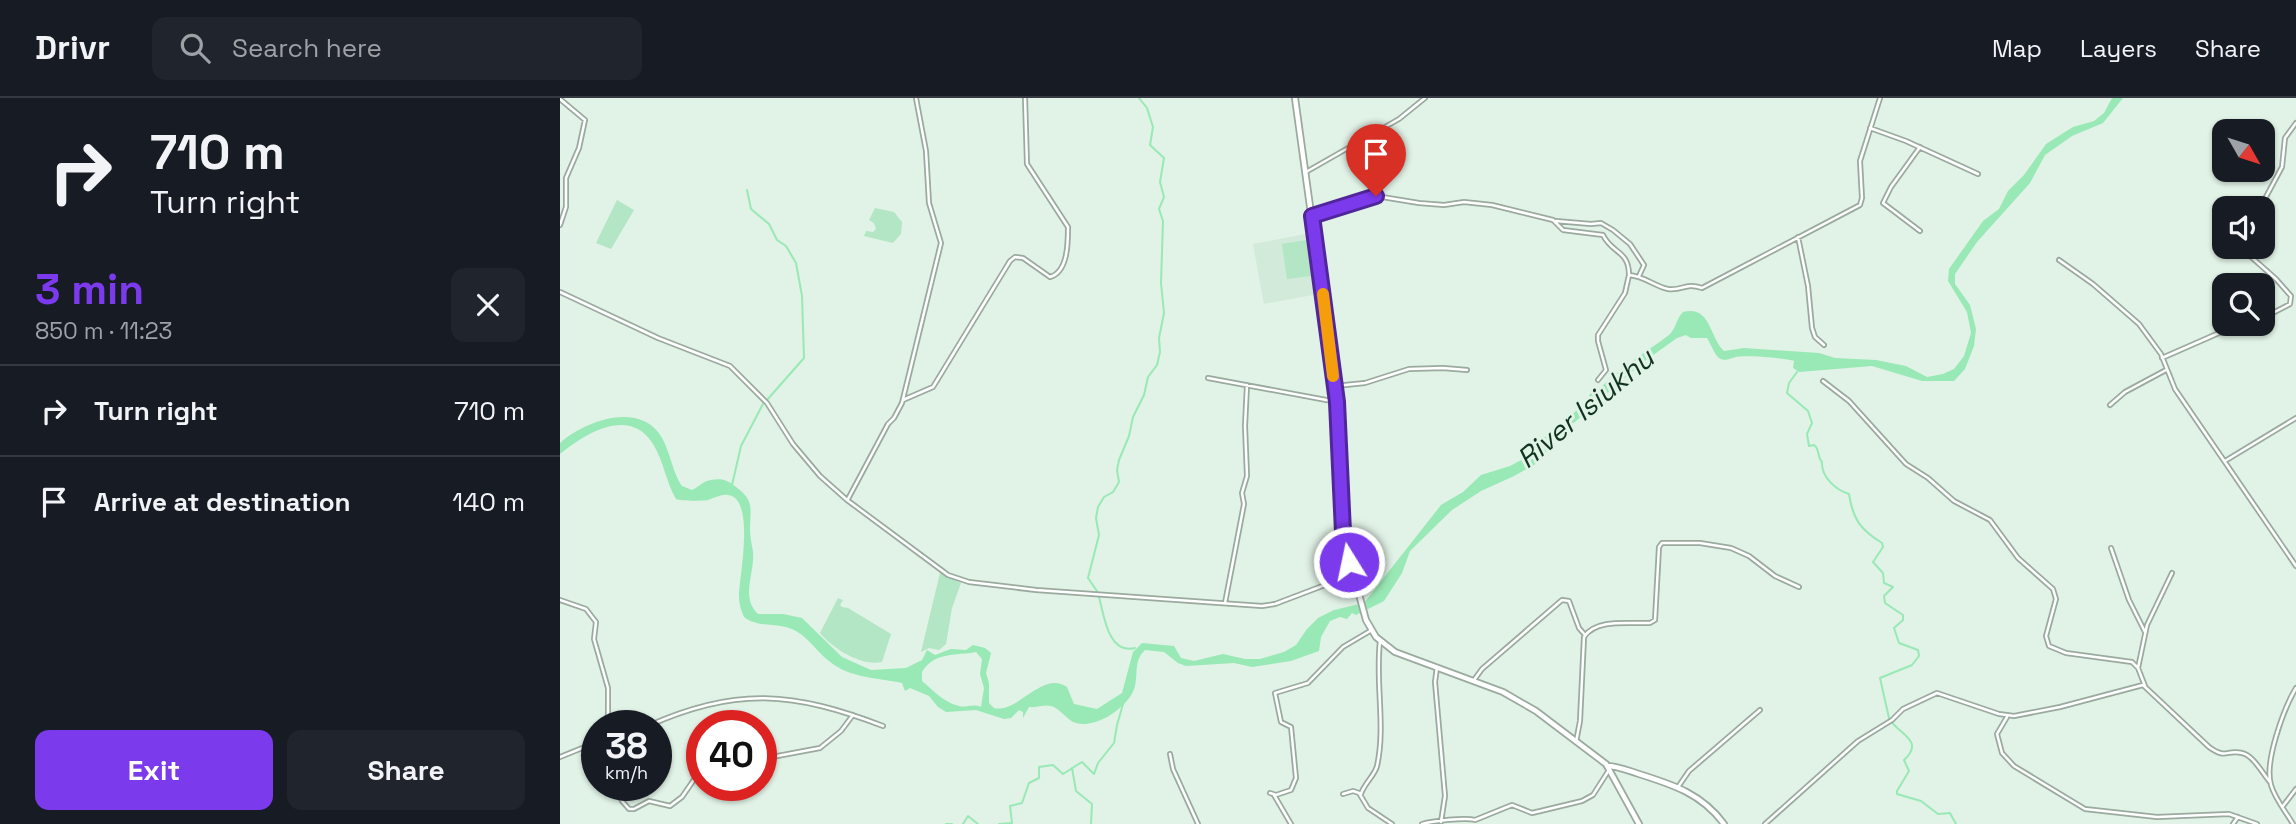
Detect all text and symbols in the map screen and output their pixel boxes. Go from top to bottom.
search box [152,17,642,80]
text: Drivr [35,27,110,69]
icon: search [176,29,214,67]
text: Search here [232,31,382,65]
text: Map [1992,33,2042,64]
text: Layers [2080,33,2157,64]
text: Share [2195,33,2261,64]
north arrow [2212,119,2275,182]
map controls [2212,119,2275,336]
text: 710 m [150,121,285,183]
pin [1346,124,1406,196]
icon: right [35,126,126,217]
icon: arrive [1357,135,1395,173]
text: Turn right [150,182,300,222]
button: sound [2212,196,2275,259]
text: 3 min [35,263,144,316]
button: close [451,268,525,342]
button: search [2212,273,2275,336]
text: 850 m · 11:23 [35,316,172,346]
water label: River Isiukhu [1509,339,1662,476]
icon: right [35,392,73,430]
text: Turn right [94,394,218,428]
text: 710 m [454,394,525,428]
icon: arrive [35,483,73,521]
text: Arrive at destination [94,485,351,519]
text: 140 m [452,485,525,519]
position arrow [1312,525,1386,599]
speed limit sign: 40 [686,710,777,801]
text: 38 [605,724,648,768]
button: Exit [35,730,273,810]
button: Share [287,730,525,810]
text: km/h [605,761,648,784]

